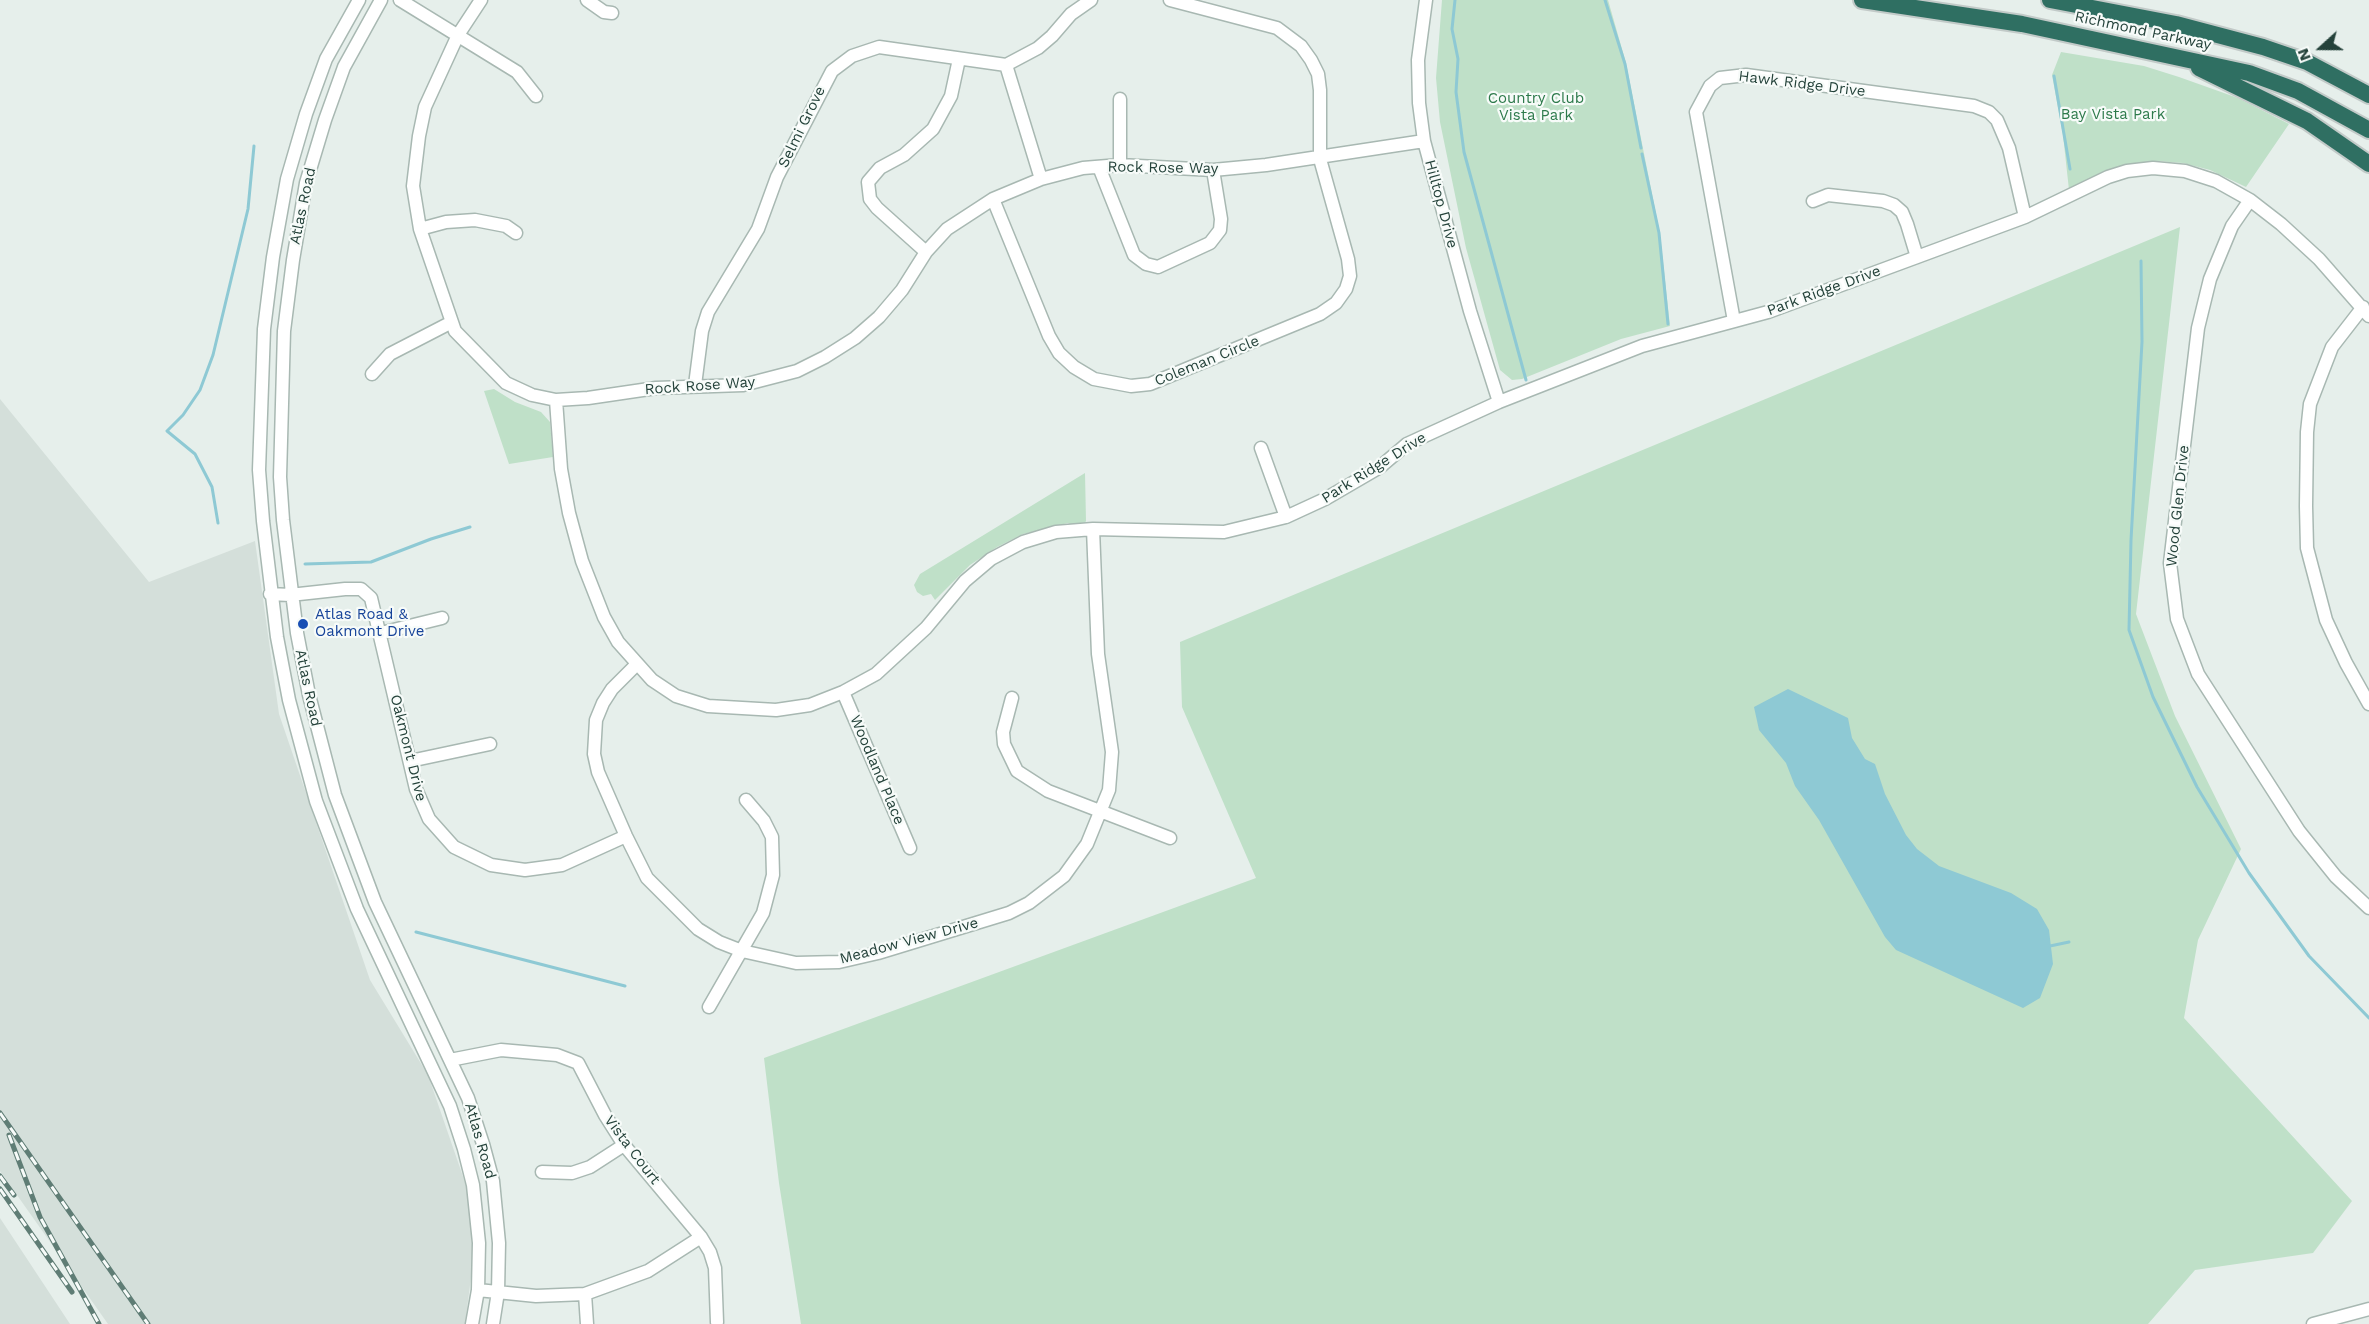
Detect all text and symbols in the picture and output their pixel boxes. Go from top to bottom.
street label: Richmond Parkway [2073,8,2213,54]
north arrow [2291,18,2351,78]
text: N [2293,46,2315,64]
street label: Hawk Ridge Drive [1738,67,1866,101]
street label: Selmi Grove [775,83,829,171]
park label: Country Club Vista Park [1488,90,1584,125]
park label: Bay Vista Park [2061,106,2165,124]
street label: Rock Rose Way [1107,158,1219,178]
street label: Hilltop Drive [1421,158,1461,250]
street label: Atlas Road [286,166,320,246]
street label: Park Ridge Drive [1765,262,1883,320]
street label: Coleman Circle [1152,332,1262,390]
street label: Rock Rose Way [644,373,756,399]
street label: Park Ridge Drive [1318,429,1430,507]
street label: Wood Glen Drive [2163,444,2193,568]
place label: Atlas Road & Oakmont Drive [315,606,424,641]
marker: Atlas Road & Oakmont Drive [296,617,310,631]
street label: Atlas Road [291,648,325,728]
street label: Oakmont Drive [386,693,430,803]
street label: Woodland Place [846,712,908,828]
street label: Meadow View Drive [838,914,980,968]
street label: Atlas Road [461,1101,499,1181]
street label: Vista Court [600,1112,664,1188]

